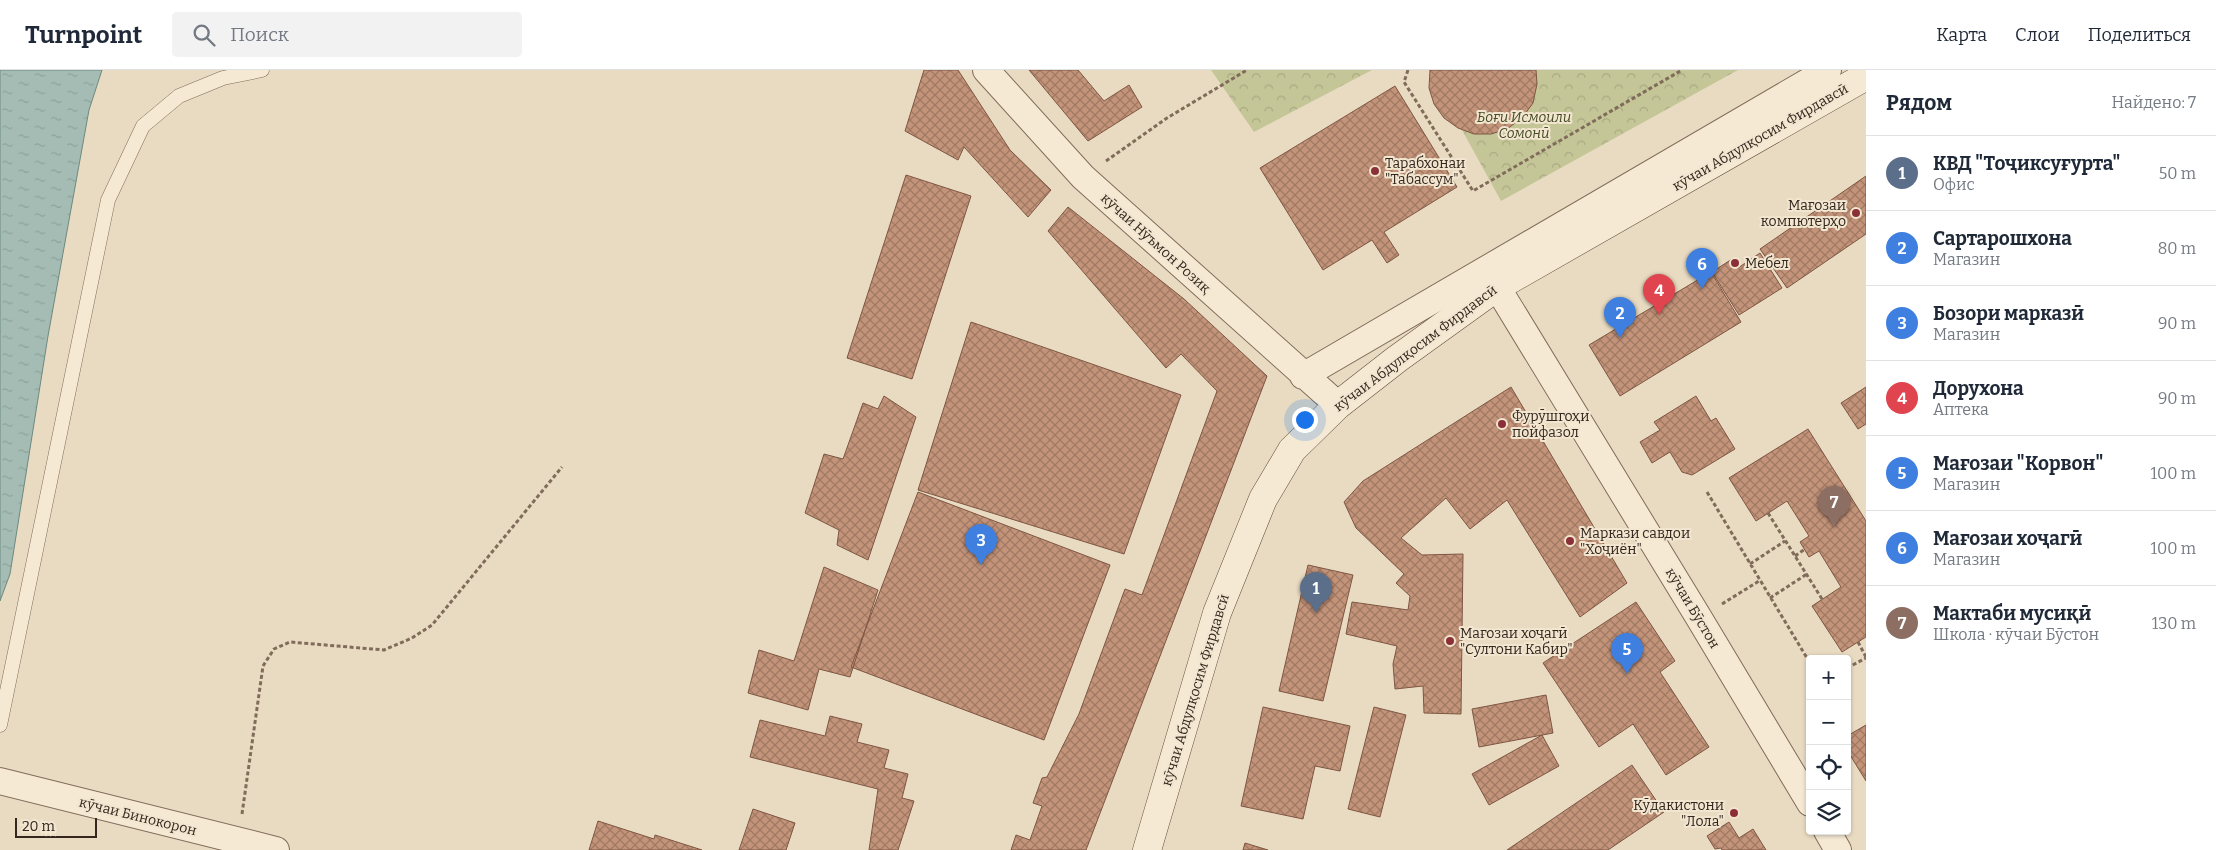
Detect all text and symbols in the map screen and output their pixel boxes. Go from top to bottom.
search box [172,12,522,57]
text: Turnpoint [25,21,142,49]
icon: search [190,21,218,49]
text: Поиск [230,23,289,46]
text: Карта [1936,24,1987,46]
text: Слои [2015,24,2060,46]
text: Поделиться [2088,24,2191,46]
street label: кӯчаи Абдулқосим Фирдавсӣ [1670,80,1851,195]
text: Рядом [1886,90,1952,116]
text: Найдено: 7 [2112,93,2196,112]
park label: Боғи Исмоили Сомонӣ [1477,109,1571,142]
text: КВД "Тоҷиксуғурта" [1933,152,2121,175]
place label: Тарабхонаи "Табассум" [1385,155,1465,188]
text: 1 [1899,164,1905,183]
text: 50 m [2159,164,2196,183]
marker: Тарабхонаи "Табассум" [1369,165,1381,177]
text: Офис [1933,175,1975,194]
street label: кӯчаи Нӯъмон Розиқ [1097,190,1214,297]
place label: Мағозаи компютерҳо [1761,197,1846,230]
marker: Мағозаи компютерҳо [1850,207,1862,219]
text: Сартарошхона [1933,227,2072,250]
text: 2 [1897,239,1907,258]
text: 80 m [2158,239,2196,258]
pin: 6 [1686,248,1718,289]
text: Магазин [1933,250,2000,269]
place label: Мебел [1745,255,1789,272]
marker: Мебел [1729,257,1741,269]
pin: 4 [1643,274,1675,315]
street label: кӯчаи Абдулқосим Фирдавсӣ [1330,282,1500,415]
pin: 2 [1604,297,1636,338]
text: Бозори марказӣ [1933,302,2084,325]
text: 3 [1897,314,1907,333]
text: 90 m [2158,314,2196,333]
text: Магазин [1933,325,2000,344]
text: Дорухона [1933,377,2024,400]
text: 4 [1897,389,1907,408]
text: 90 m [2158,389,2196,408]
text: Аптека [1933,400,1989,419]
your location [1292,407,1318,433]
place label: Фурӯшгоҳи пойфазол [1512,408,1589,441]
marker: Фурӯшгоҳи пойфазол [1496,418,1508,430]
text: Мағозаи "Корвон" [1933,452,2103,475]
text: 5 [1898,464,1906,483]
text: 100 m [2151,464,2196,483]
text: Магазин [1933,475,2000,494]
pin: 7 [1818,486,1850,527]
pin: 3 [965,524,997,565]
place label: Маркази савдои "Хоҷиён" [1580,525,1690,558]
text: Мағозаи хоҷагӣ [1933,527,2082,550]
marker: Маркази савдои "Хоҷиён" [1564,535,1576,547]
text: 6 [1897,539,1907,558]
text: 100 m [2151,539,2196,558]
text: Магазин [1933,550,2000,569]
street label: кӯчаи Бӯстон [1662,565,1723,652]
pin: 1 [1300,572,1332,613]
street label: кӯчаи Абдулқосим Фирдавсӣ [1158,592,1233,788]
text: Мактаби мусиқӣ [1933,602,2091,625]
text: 7 [1898,614,1906,633]
text: 130 m [2152,614,2196,633]
place label: Мағозаи хоҷагӣ "Султони Кабир" [1460,625,1573,658]
text: Школа · кӯчаи Бӯстон [1933,625,2099,644]
pin: 5 [1611,633,1643,674]
marker: Мағозаи хоҷагӣ "Султони Кабир" [1444,635,1456,647]
map controls [1806,655,1851,835]
button: + [1806,655,1851,700]
button: − [1806,700,1851,745]
button: locate [1806,745,1851,790]
button: layers [1806,790,1851,835]
street label: кӯчаи Бинокорон [77,794,198,839]
place label: Кӯдакистони "Лола" [1633,797,1724,830]
marker: Кӯдакистони "Лола" [1728,807,1740,819]
scale bar [15,815,98,838]
text: 20 m [22,818,55,835]

